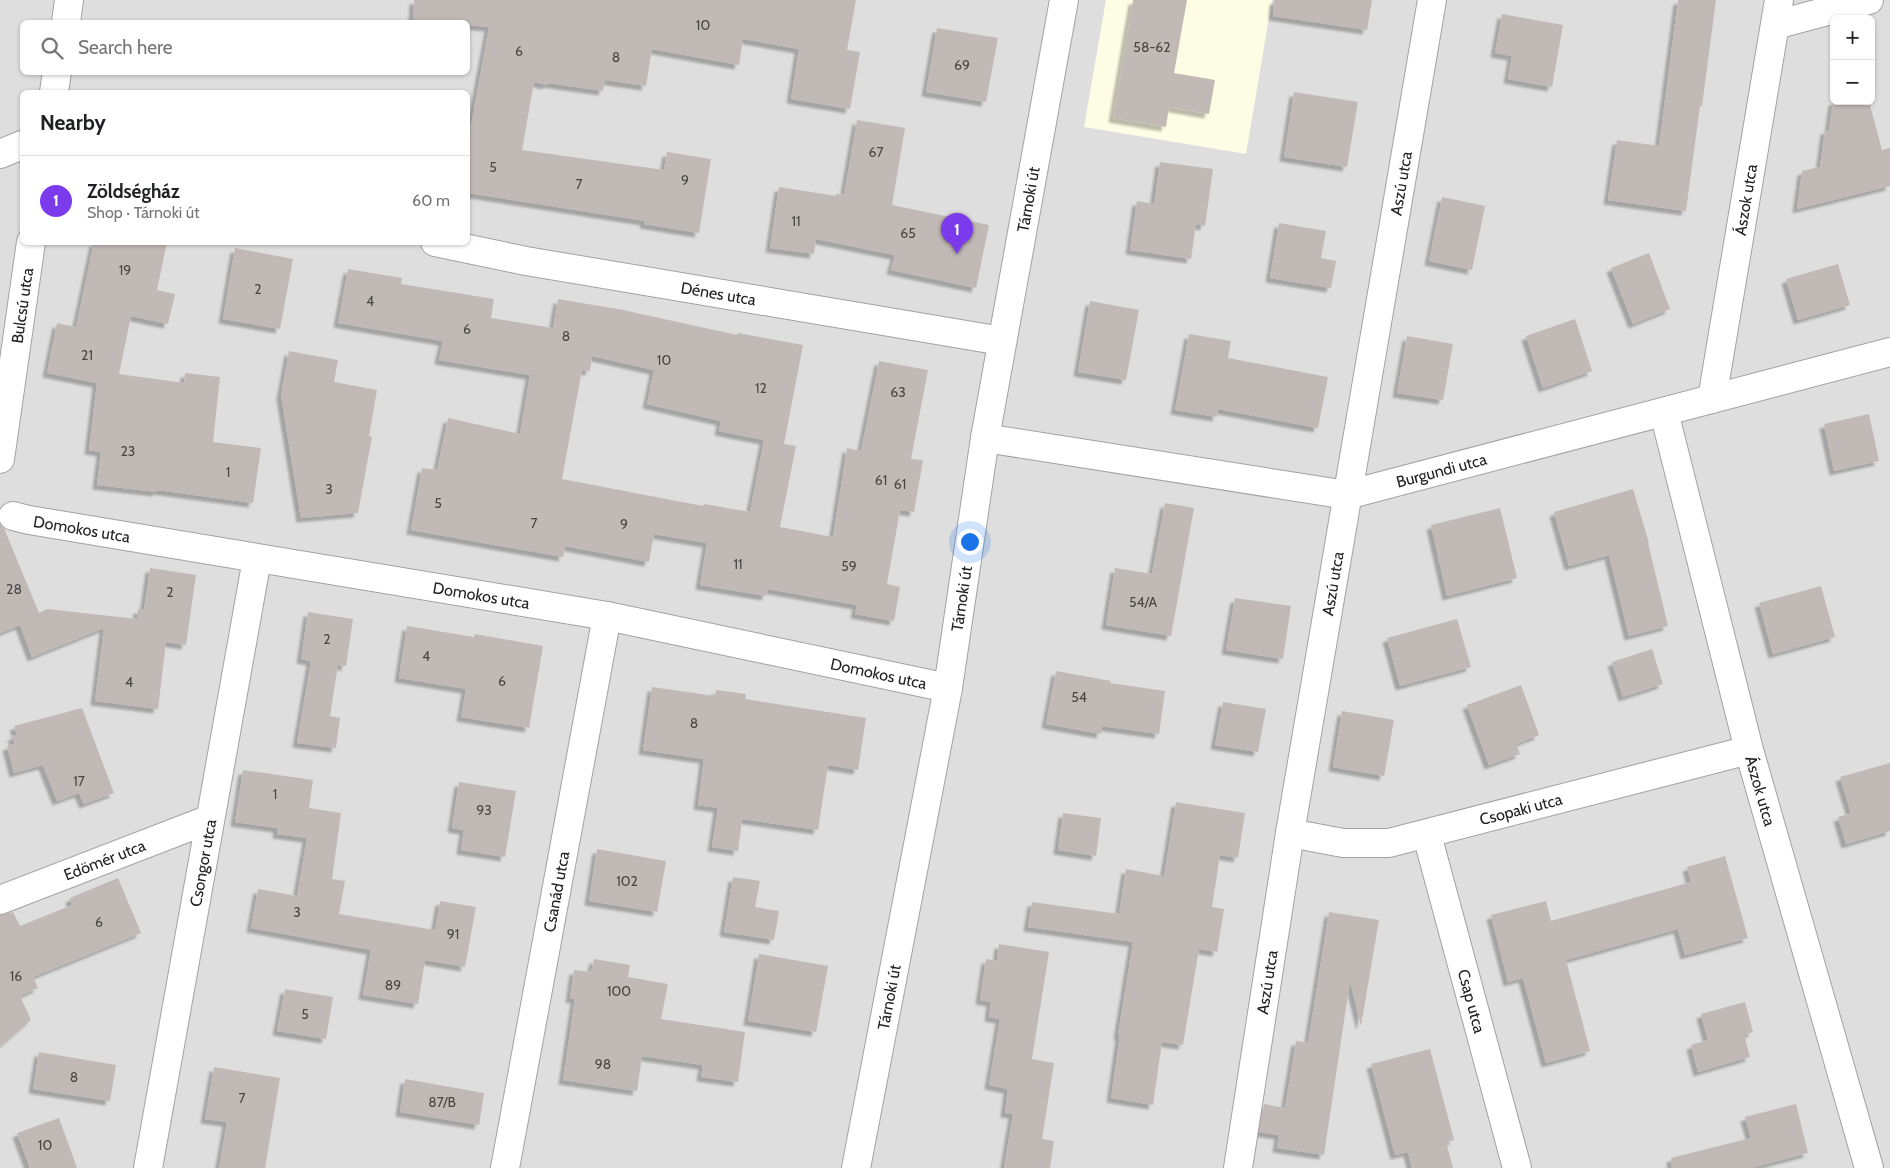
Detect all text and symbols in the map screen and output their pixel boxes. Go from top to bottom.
map controls [1830,15,1875,105]
button: + [1830,15,1875,60]
house number: 10 [696,16,710,34]
search box [20,20,470,75]
icon: search [38,34,66,62]
text: Search here [78,36,172,59]
house number: 58-62 [1133,38,1171,56]
house number: 6 [515,42,523,60]
house number: 8 [612,48,620,66]
house number: 69 [954,56,970,74]
button: − [1830,60,1875,105]
text: Nearby [40,110,106,135]
house number: 67 [869,143,883,161]
street label: Aszú utca [1386,150,1416,217]
house number: 5 [489,158,497,176]
street label: Ászok utca [1730,162,1761,237]
street label: Tárnoki út [1013,165,1043,234]
house number: 9 [681,171,689,189]
house number: 7 [575,175,583,193]
text: Zöldségház [87,180,180,203]
text: 1 [53,191,59,210]
text: 60 m [412,191,450,210]
text: Shop · Tárnoki út [87,203,200,222]
house number: 11 [791,212,801,230]
pin: 1 [941,213,973,254]
house number: 65 [900,224,916,242]
house number: 19 [119,261,131,279]
street label: Bulcsú utca [7,266,37,345]
street label: Dénes utca [679,278,758,309]
house number: 2 [254,280,262,298]
house number: 4 [366,292,374,310]
house number: 6 [463,320,471,338]
house number: 8 [562,327,570,345]
house number: 21 [81,346,93,364]
house number: 10 [657,351,671,369]
house number: 12 [755,379,767,397]
house number: 63 [890,383,906,401]
house number: 23 [121,442,135,460]
street label: Burgundi utca [1394,449,1489,491]
house number: 1 [226,463,230,481]
house number: 61 [875,471,887,489]
house number: 61 [894,475,906,493]
house number: 3 [325,480,333,498]
house number: 5 [434,494,442,512]
street label: Domokos utca [32,511,132,546]
house number: 7 [530,514,538,532]
house number: 9 [620,515,628,533]
your location [957,529,983,555]
street label: Aszú utca [1318,550,1347,617]
house number: 11 [733,555,743,573]
house number: 59 [841,557,857,575]
street label: Tárnoki út [947,564,976,633]
street label: Domokos utca [432,578,531,613]
house number: 28 [6,580,22,598]
house number: 2 [166,583,174,601]
house number: 54/A [1129,593,1157,611]
house number: 2 [323,630,331,648]
house number: 4 [422,647,430,665]
street label: Domokos utca [829,654,929,693]
house number: 6 [498,672,506,690]
house number: 4 [125,673,133,691]
house number: 54 [1071,688,1087,706]
house number: 8 [690,714,698,732]
street label: Ászok utca [1742,754,1780,828]
house number: 17 [73,772,85,790]
house number: 1 [273,785,277,803]
street label: Csopaki utca [1477,789,1564,829]
house number: 93 [476,801,492,819]
street label: Csongor utca [185,817,220,908]
street label: Edömér utca [61,835,148,884]
street label: Csanád utca [539,849,573,934]
house number: 102 [616,872,638,890]
house number: 3 [293,903,301,921]
house number: 6 [95,913,103,931]
house number: 91 [447,925,459,943]
street label: Aszú utca [1252,948,1281,1016]
street label: Tárnoki út [873,962,904,1031]
house number: 16 [10,967,22,985]
street label: Csap utca [1454,967,1490,1035]
house number: 89 [385,976,401,994]
house number: 100 [607,982,631,1000]
house number: 5 [301,1005,309,1023]
house number: 98 [595,1055,611,1073]
house number: 8 [70,1068,78,1086]
house number: 7 [238,1089,246,1107]
house number: 87/B [428,1093,456,1111]
house number: 10 [38,1136,52,1154]

